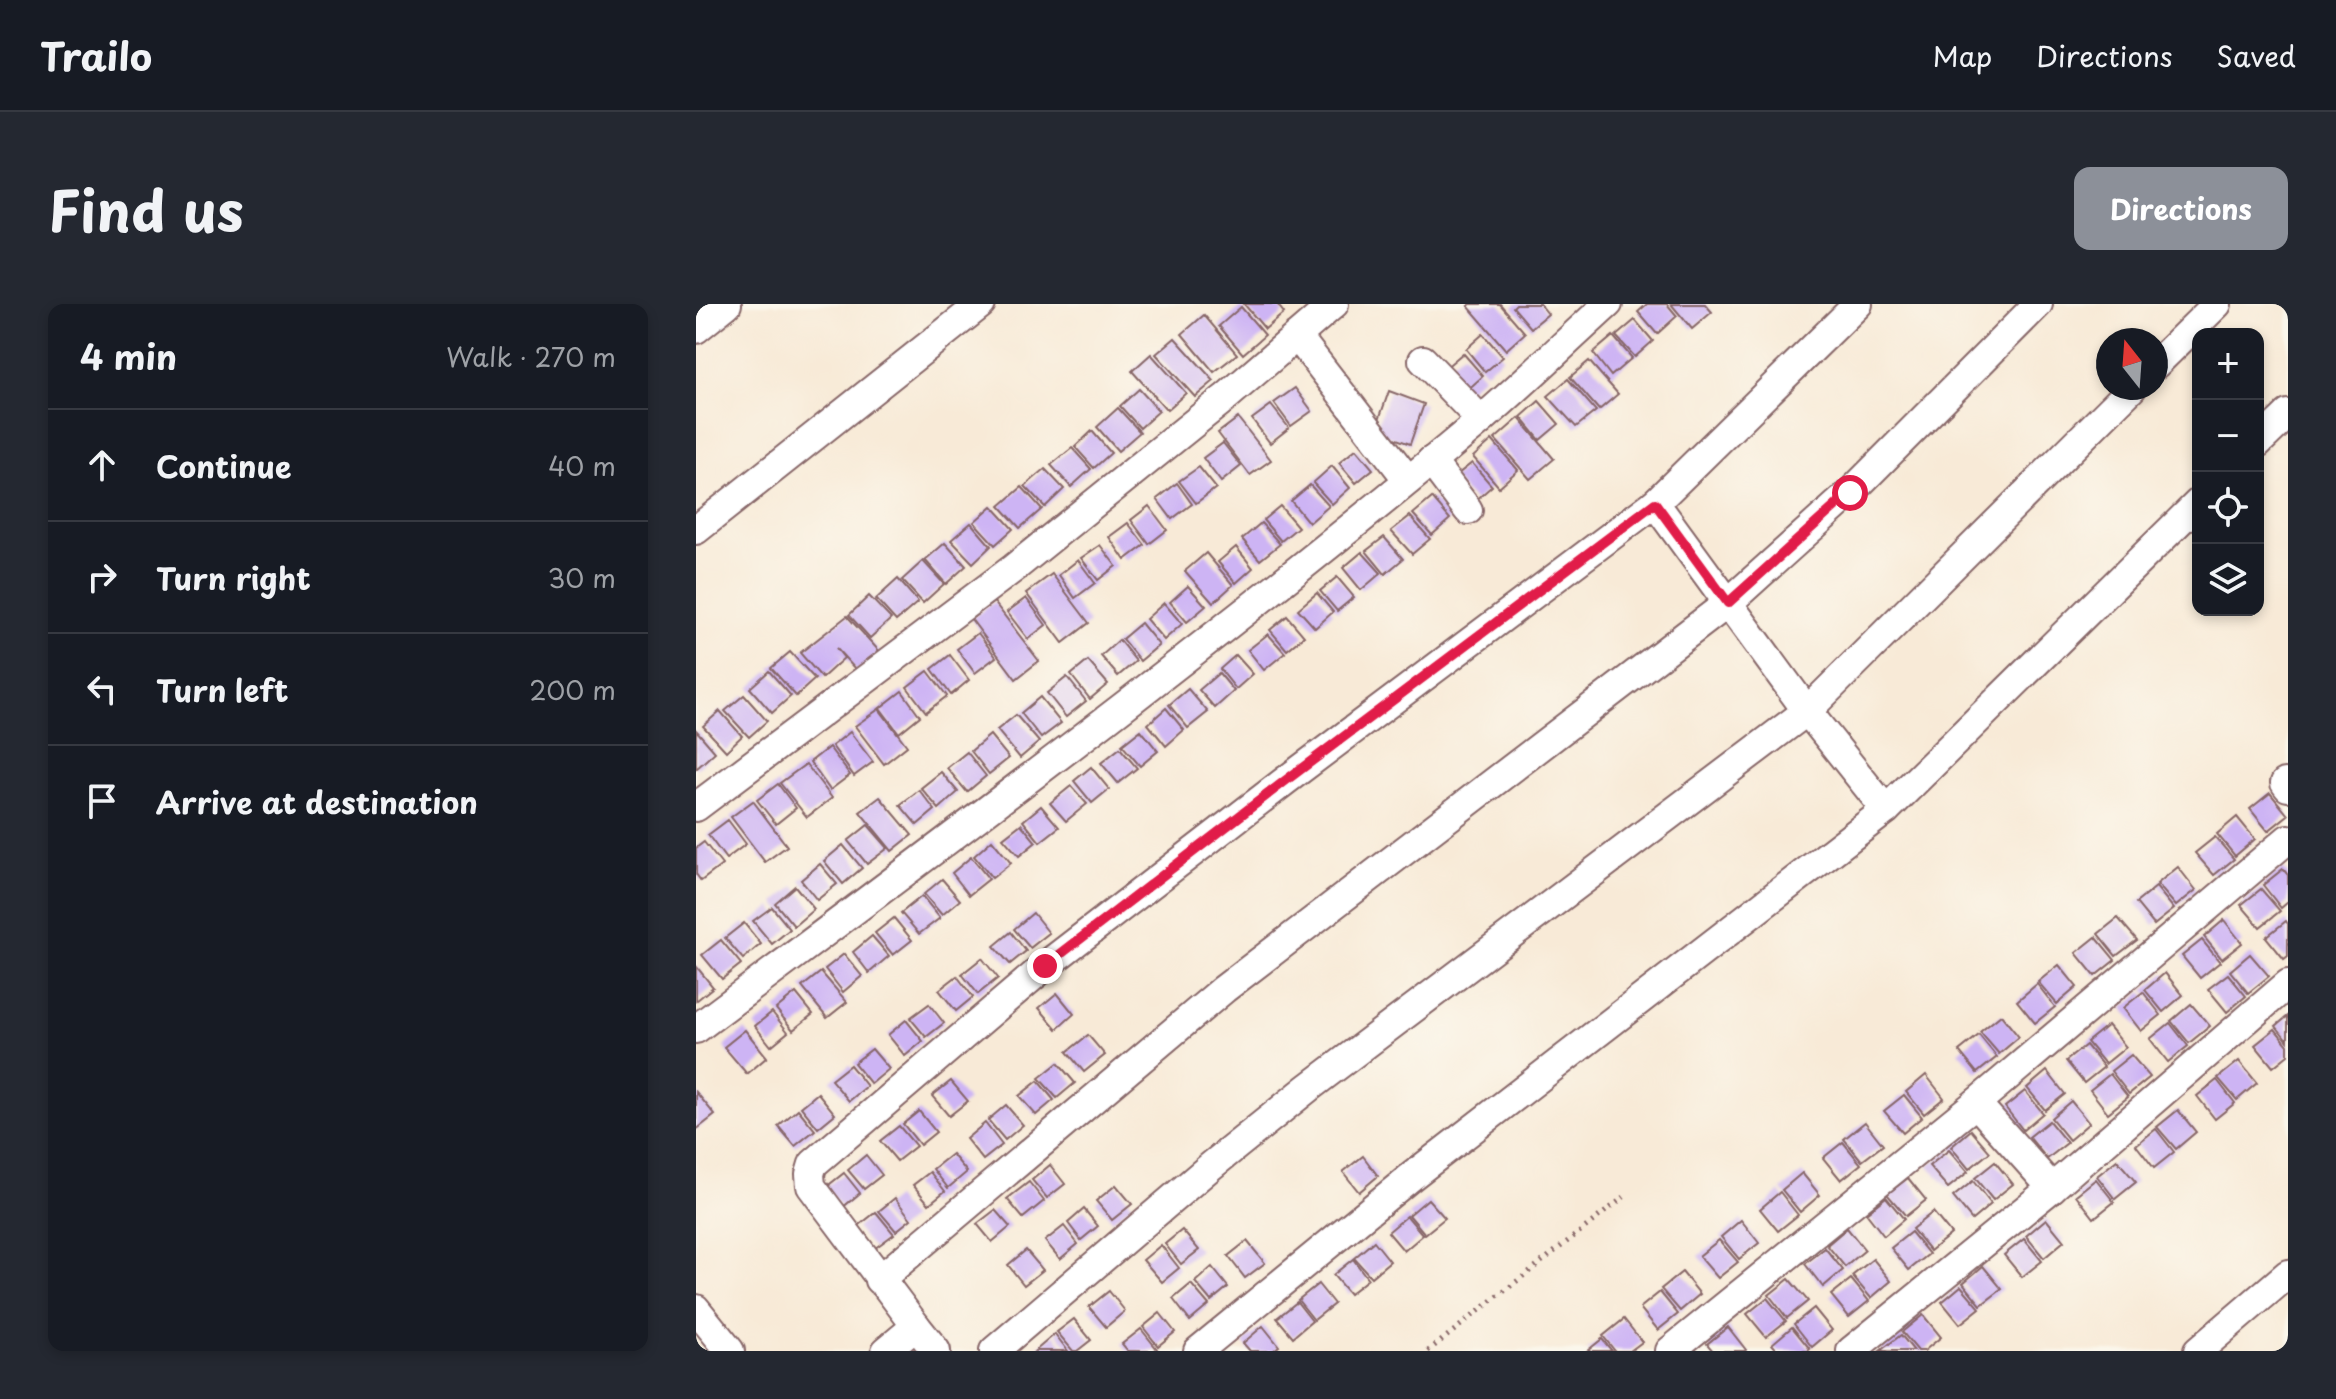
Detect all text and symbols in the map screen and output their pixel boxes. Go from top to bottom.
text: Trailo [40,27,152,84]
text: Map [1933,34,1992,77]
text: Directions [2036,34,2173,77]
text: Saved [2217,34,2296,77]
text: Find us [48,166,244,251]
button: Directions [2074,167,2288,250]
north arrow [2096,328,2168,400]
map controls [2192,328,2264,616]
button: + [2192,328,2264,400]
text: 4 min [80,330,177,382]
text: Walk · 270 m [446,337,616,376]
button: − [2192,400,2264,472]
icon: ahead [80,443,124,487]
text: Continue [156,443,291,488]
text: 40 m [548,446,616,485]
button: locate [2192,472,2264,544]
route start [1832,475,1868,511]
button: layers [2192,544,2264,616]
icon: right [80,555,124,599]
text: Turn right [156,555,311,600]
text: 30 m [548,558,616,597]
icon: left [80,667,124,711]
text: Turn left [156,667,288,712]
text: 200 m [529,670,616,709]
icon: arrive [80,779,124,823]
text: Arrive at destination [156,779,478,824]
route end [1027,948,1063,984]

